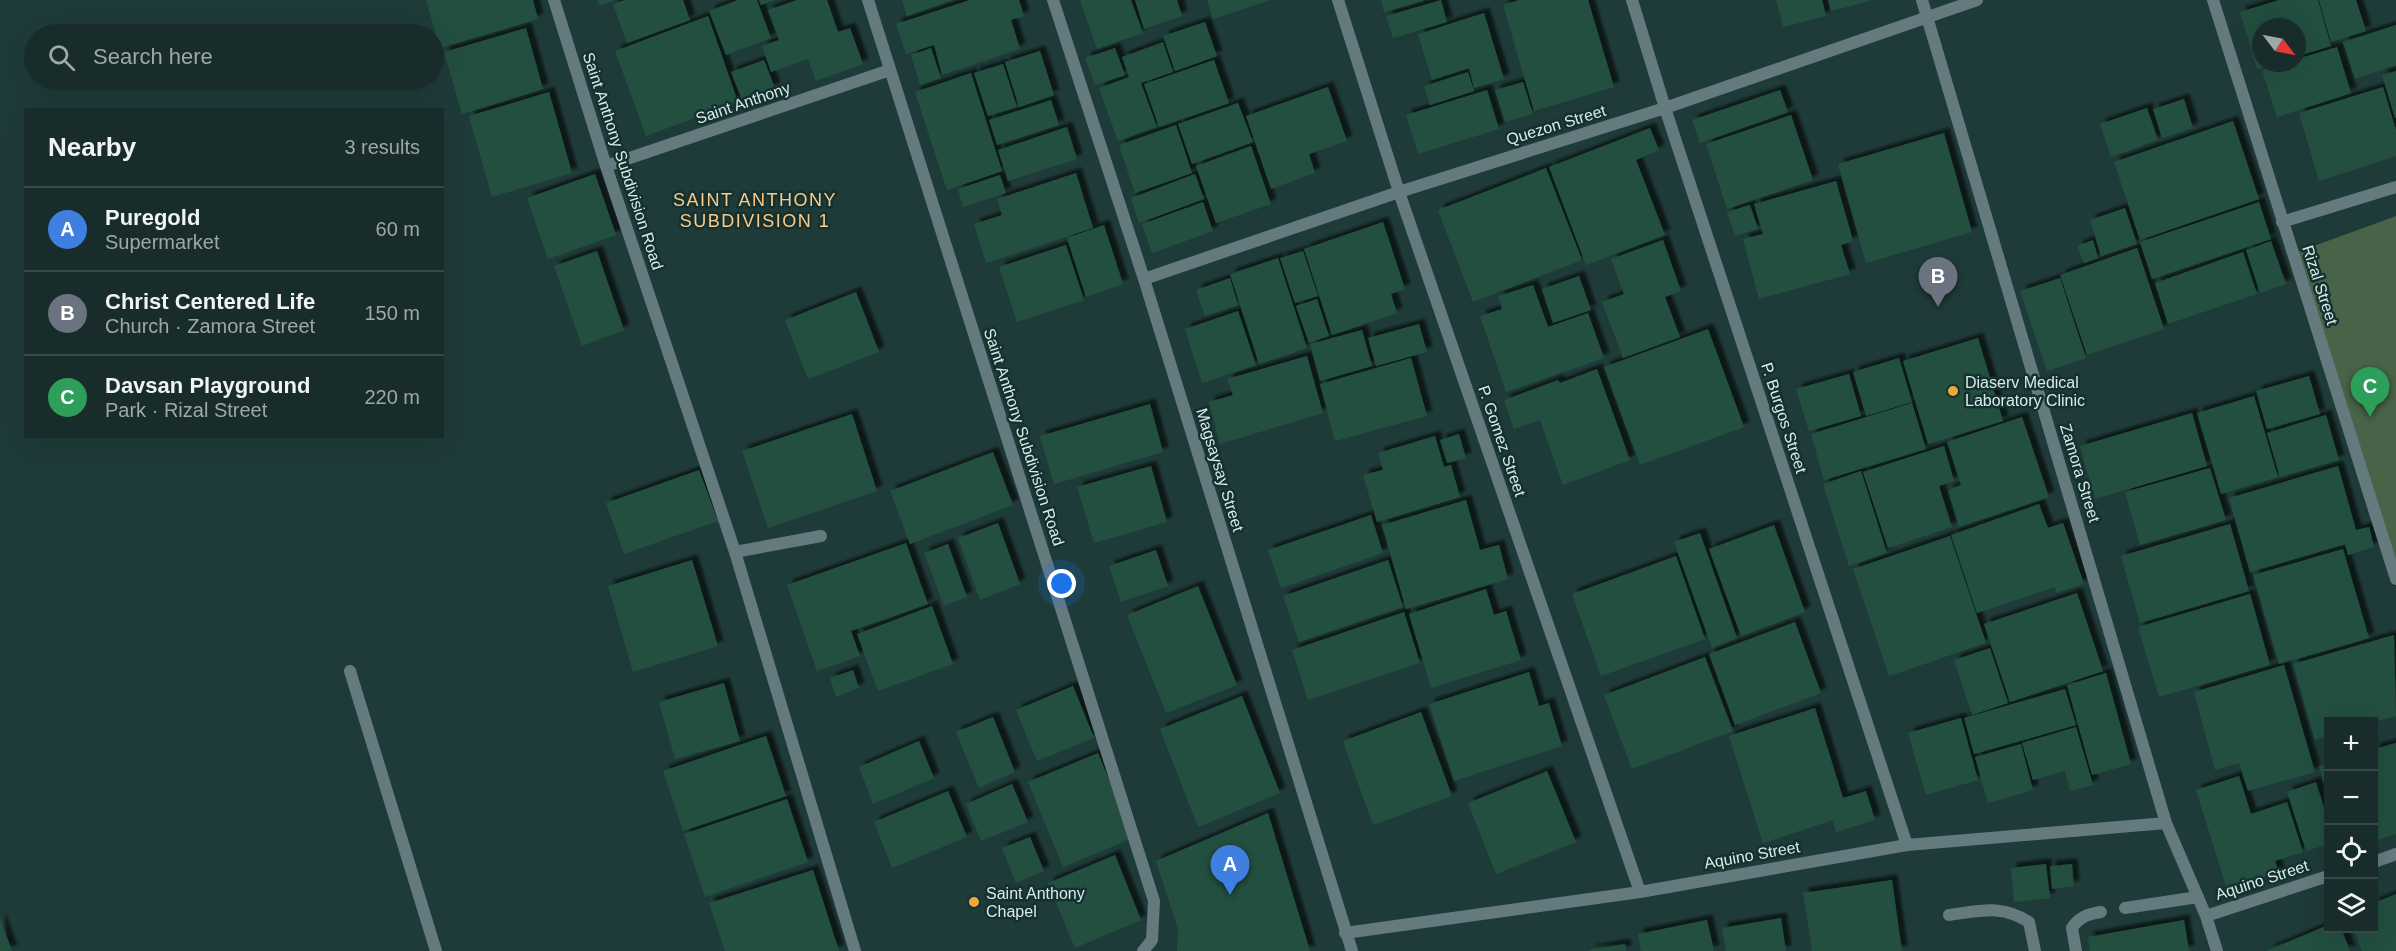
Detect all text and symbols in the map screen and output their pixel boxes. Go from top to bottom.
north arrow [2252,18,2306,72]
search box [24,24,444,90]
icon: search [45,41,78,74]
text: Search here [93,44,213,69]
street label: Saint Anthony Subdivision Road [580,50,666,272]
street label: Saint Anthony [694,79,792,127]
street label: Quezon Street [1504,102,1608,148]
text: Nearby [48,132,136,162]
text: 3 results [344,136,420,158]
district label: SAINT ANTHONY SUBDIVISION 1 [673,190,837,231]
text: Puregold [105,205,200,230]
text: A [60,218,75,240]
text: 60 m [376,218,420,240]
text: Supermarket [105,231,220,253]
street label: Rizal Street [2299,243,2341,327]
pin: B [1918,258,1958,307]
text: Christ Centered Life [105,289,315,314]
text: B [60,302,75,324]
text: 150 m [364,302,420,324]
text: Church · Zamora Street [105,315,315,337]
street label: Saint Anthony Subdivision Road [981,326,1067,548]
street label: P. Burgos Street [1758,361,1810,476]
pin: C [2350,368,2390,417]
text: Davsan Playground [105,373,310,398]
place label: Diaserv Medical Laboratory Clinic [1965,374,2085,409]
street label: P. Gomez Street [1475,383,1529,499]
marker: Diaserv Medical Laboratory Clinic [1946,384,1960,398]
text: C [60,386,75,408]
text: 220 m [364,386,420,408]
text: Park · Rizal Street [105,399,267,421]
street label: Magsaysay Street [1193,406,1247,534]
street label: Zamora Street [2057,422,2103,525]
your location [1047,569,1076,598]
map controls [2324,717,2378,933]
button: + [2324,717,2378,771]
button: − [2324,771,2378,825]
button: locate [2324,825,2378,879]
street label: Aquino Street [1703,838,1802,872]
pin: A [1210,846,1250,895]
street label: Aquino Street [2213,857,2311,903]
button: layers [2324,879,2378,933]
place label: Saint Anthony Chapel [986,885,1085,920]
marker: Saint Anthony Chapel [967,895,981,909]

